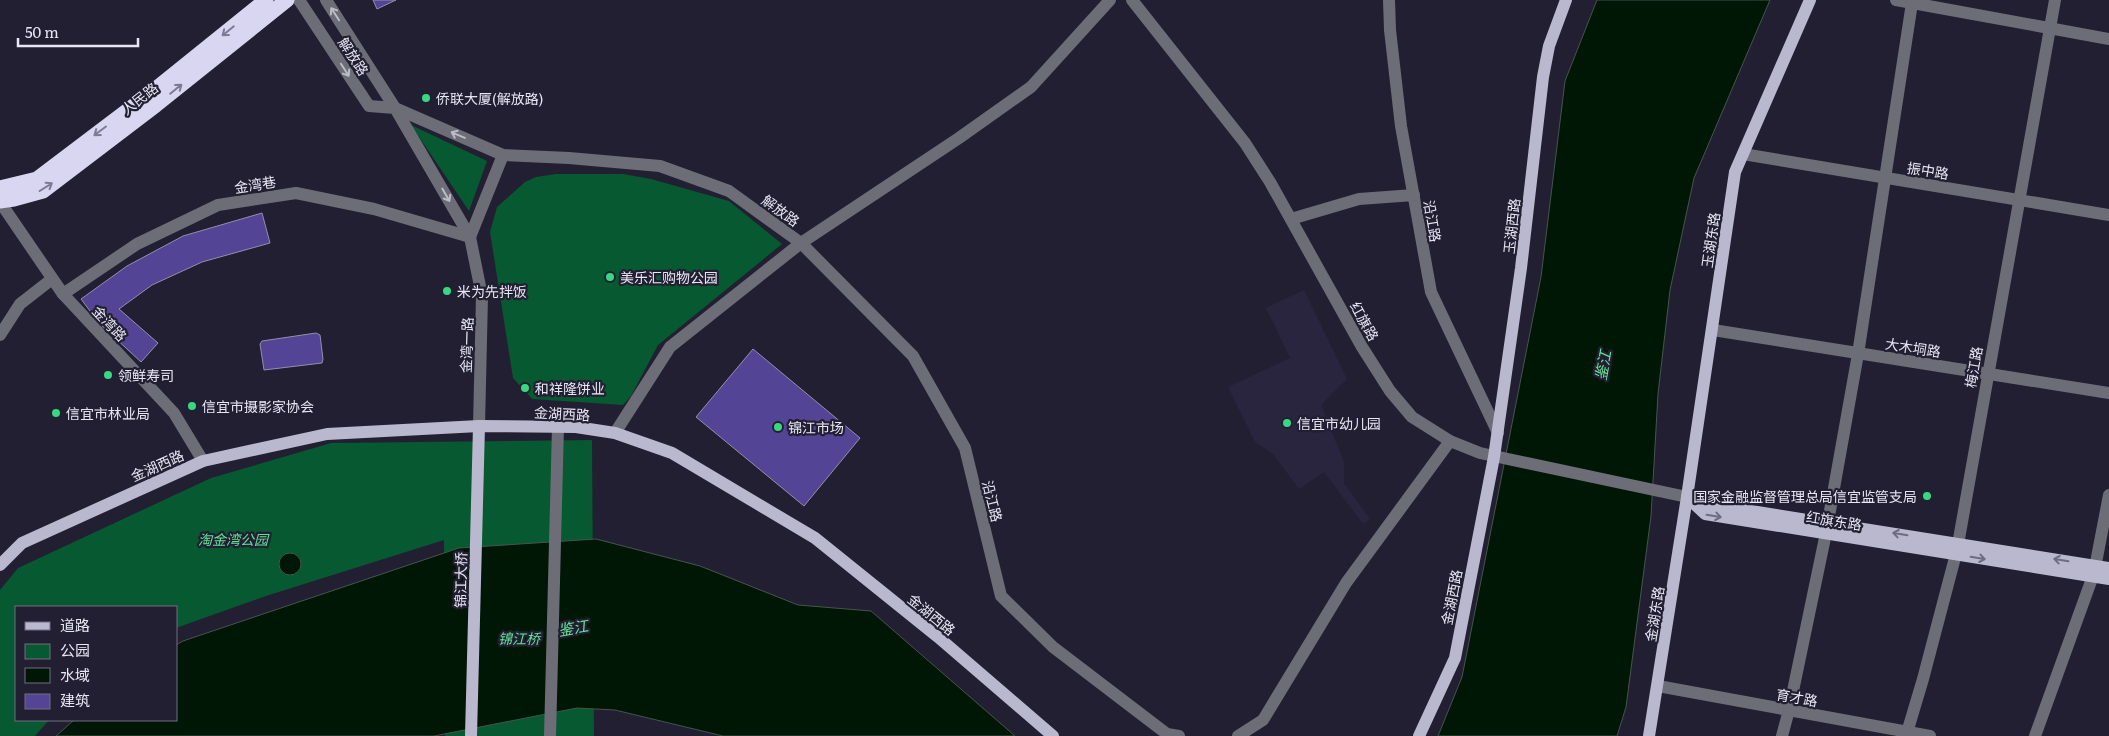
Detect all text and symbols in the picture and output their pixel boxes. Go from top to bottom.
one-way arrow [330,8,340,22]
scale bar [18,15,138,47]
text: 50 m [25,20,59,43]
one-way arrow [222,25,235,36]
street label: 解放路 [334,33,374,79]
one-way arrow [340,63,351,77]
street label: 人民路 [116,77,162,119]
one-way arrow [169,84,182,95]
place label: 侨联大厦(解放路) [436,88,543,108]
marker: 侨联大厦(解放路) [420,92,432,104]
one-way arrow [93,126,107,136]
one-way arrow [451,130,466,140]
street label: 振中路 [1906,157,1950,183]
street label: 金湾巷 [233,171,277,197]
one-way arrow [39,182,53,193]
one-way arrow [441,188,451,202]
street label: 解放路 [758,190,804,230]
street label: 玉湖西路 [1498,197,1524,255]
street label: 沿江路 [1420,199,1446,243]
street label: 玉湖东路 [1696,211,1724,269]
place label: 美乐汇购物公园 [620,267,718,287]
marker: 美乐汇购物公园 [604,271,616,283]
place label: 米为先拌饭 [457,281,527,301]
marker: 米为先拌饭 [441,285,453,297]
street label: 红旗路 [1346,298,1384,344]
street label: 金湾路 [88,301,132,345]
street label: 金湾一路 [455,317,477,373]
street label: 大木垌路 [1884,333,1942,361]
street label: 梅江路 [1960,345,1986,389]
water label: 鉴江 [1588,346,1616,382]
place label: 领鲜寿司 [118,365,174,385]
marker: 领鲜寿司 [102,369,114,381]
place label: 和祥隆饼业 [535,378,605,398]
marker: 和祥隆饼业 [519,382,531,394]
place label: 信宜市摄影家协会 [202,396,314,416]
marker: 信宜市摄影家协会 [186,400,198,412]
street label: 金湖西路 [534,402,590,424]
place label: 信宜市林业局 [66,403,150,423]
marker: 信宜市林业局 [50,407,62,419]
place label: 信宜市幼儿园 [1297,413,1381,433]
place label: 锦江市场 [788,417,844,437]
marker: 信宜市幼儿园 [1281,417,1293,429]
marker: 锦江市场 [772,421,784,433]
street label: 金湖西路 [127,444,187,486]
street label: 沿江路 [978,478,1008,524]
place label: 国家金融监督管理总局信宜监管支局 [1693,486,1917,506]
marker: 国家金融监督管理总局信宜监管支局 [1921,490,1933,502]
street label: 红旗东路 [1805,506,1863,534]
one-way arrow [1706,511,1722,521]
park label: 淘金湾公园 [198,529,270,549]
one-way arrow [1893,529,1909,539]
street label: 锦江大桥 [450,552,470,608]
one-way arrow [1970,553,1986,563]
one-way arrow [2053,555,2069,565]
street label: 金湖西路 [1436,568,1466,626]
street label: 金湖东路 [1640,585,1668,643]
street label: 金湖西路 [904,589,960,639]
legend [15,606,178,721]
text: 道路 [60,613,90,636]
water label: 鉴江 [556,613,592,641]
park label: 锦江桥 [498,628,542,648]
text: 公园 [60,638,90,661]
text: 水域 [60,663,90,686]
street label: 育才路 [1775,684,1819,710]
text: 建筑 [60,688,90,711]

